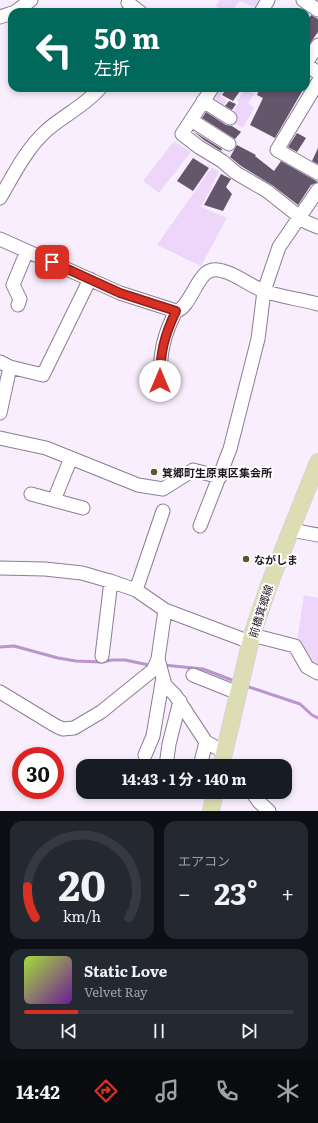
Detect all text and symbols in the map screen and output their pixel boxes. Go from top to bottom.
text: 50 m [94,16,160,58]
icon: left [28,24,80,76]
text: 左折 [94,54,130,81]
pin [35,245,69,279]
icon: arrive [41,251,63,273]
position arrow [139,360,181,402]
place label: 箕郷町生原東区集会所 [162,464,272,480]
marker: 箕郷町生原東区集会所 [149,467,159,477]
place label: ながしま [254,551,298,567]
marker: ながしま [241,554,251,564]
street label: 前橋箕郷線 [244,582,276,640]
speed limit sign: 30 [12,747,64,799]
text: 14:43 · 1 分 · 140 m [122,767,246,790]
text: エアコン [178,851,230,870]
text: 20 [58,852,106,914]
text: 23° [214,870,258,914]
text: − [178,876,191,909]
text: + [281,876,294,909]
text: km/h [63,905,102,926]
text: Static Love [84,959,167,982]
text: Velvet Ray [84,982,148,1001]
icon: previous [58,1020,80,1042]
icon: pause [148,1020,170,1042]
icon: next [238,1020,260,1042]
icon: directions [92,1077,120,1105]
icon: music [153,1077,181,1105]
icon: phone [213,1077,241,1105]
icon: climate [274,1077,302,1105]
text: 14:42 [16,1078,60,1105]

